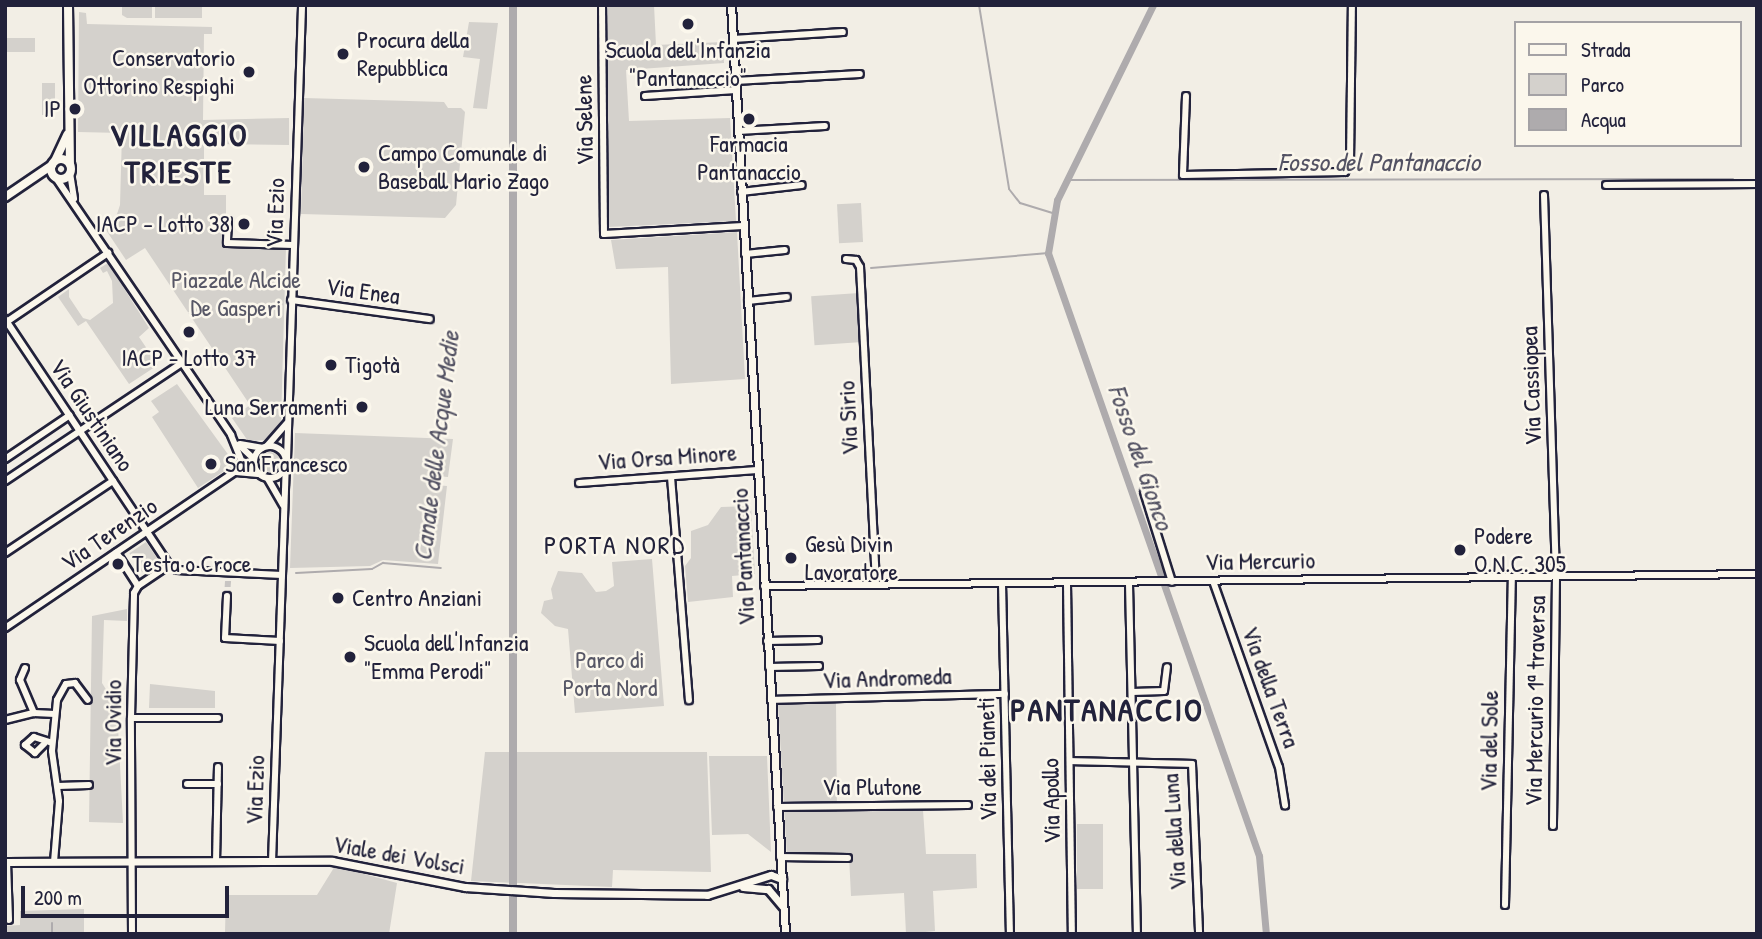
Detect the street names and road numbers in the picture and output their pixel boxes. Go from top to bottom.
street label: Via Selene [569,74,599,166]
street label: Via Ezio [259,178,291,248]
street label: Via Enea [324,272,402,310]
street label: Via Cassiopea [1515,326,1547,446]
street label: Via Giustiniano [44,353,140,477]
street label: Via Sirio [832,380,864,456]
street label: Via Orsa Minore [596,438,738,476]
street label: Via Pantanaccio [725,488,761,626]
street label: Via Terenzio [56,491,162,577]
street label: Via Mercurio [1205,546,1315,576]
street label: Via Mercurio 1ª traversa [1519,595,1551,807]
street label: Via della Terra [1236,623,1306,751]
street label: Via Andromeda [822,661,952,695]
street label: Via Ovidio [99,680,127,766]
street label: Via del Sole [1474,690,1504,792]
street label: Via dei Pianeti [972,697,1002,821]
street label: Via Ezio [239,755,271,825]
street label: Via Apollo [1036,758,1066,844]
street label: Via Plutone [822,773,922,801]
street label: Via della Luna [1156,773,1192,891]
street label: Viale dei Volsci [331,829,467,881]

